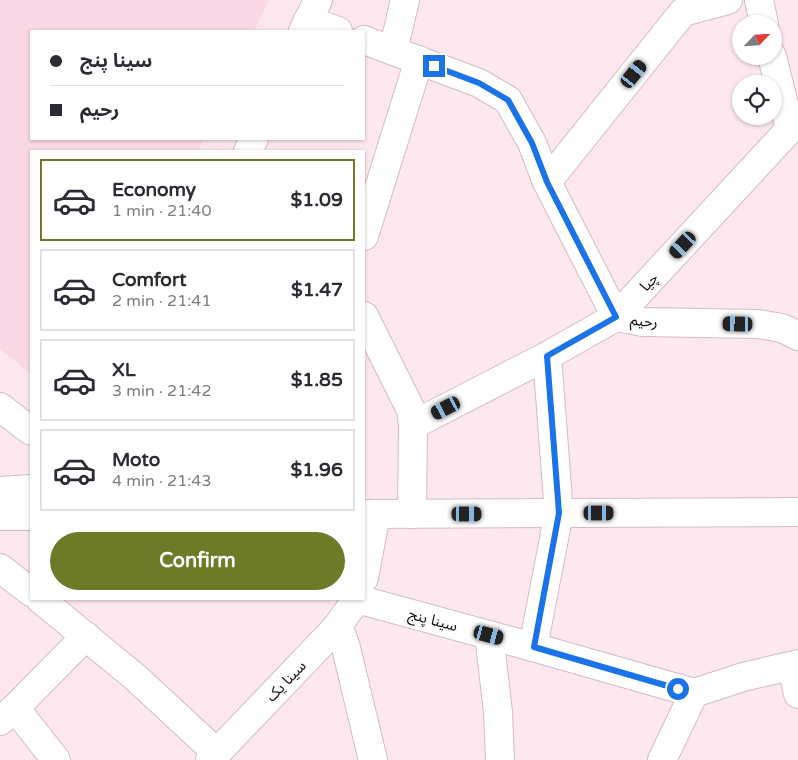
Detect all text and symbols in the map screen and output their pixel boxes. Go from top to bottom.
north arrow [732,15,782,65]
map controls [732,15,782,125]
text: سینا پنج [80,50,152,72]
route end [423,55,445,77]
car [618,58,649,90]
button: locate [732,75,782,125]
text: رحیم [80,99,119,121]
icon: car [52,178,97,223]
text: Economy [112,179,196,201]
text: $1.09 [291,189,343,211]
text: 1 min · 21:40 [112,201,211,221]
car [667,229,698,261]
icon: car [52,268,97,313]
text: Comfort [112,269,186,291]
street label: چیا [636,269,663,296]
text: $1.47 [291,279,343,301]
text: 2 min · 21:41 [112,291,211,311]
street label: رحیم [629,311,659,333]
car [722,316,753,332]
icon: car [52,358,97,403]
text: XL [112,359,136,381]
text: $1.85 [291,369,343,391]
text: 3 min · 21:42 [112,381,211,401]
car [429,395,462,421]
icon: car [52,448,97,493]
text: Moto [112,449,160,471]
text: $1.96 [291,459,343,481]
text: 4 min · 21:43 [112,471,211,491]
car [584,506,614,521]
car [452,507,482,522]
button: Confirm [50,532,345,590]
street label: سینا پنج [406,605,460,638]
car [472,624,505,646]
street label: سینا یک [262,657,310,705]
route start [667,678,689,700]

